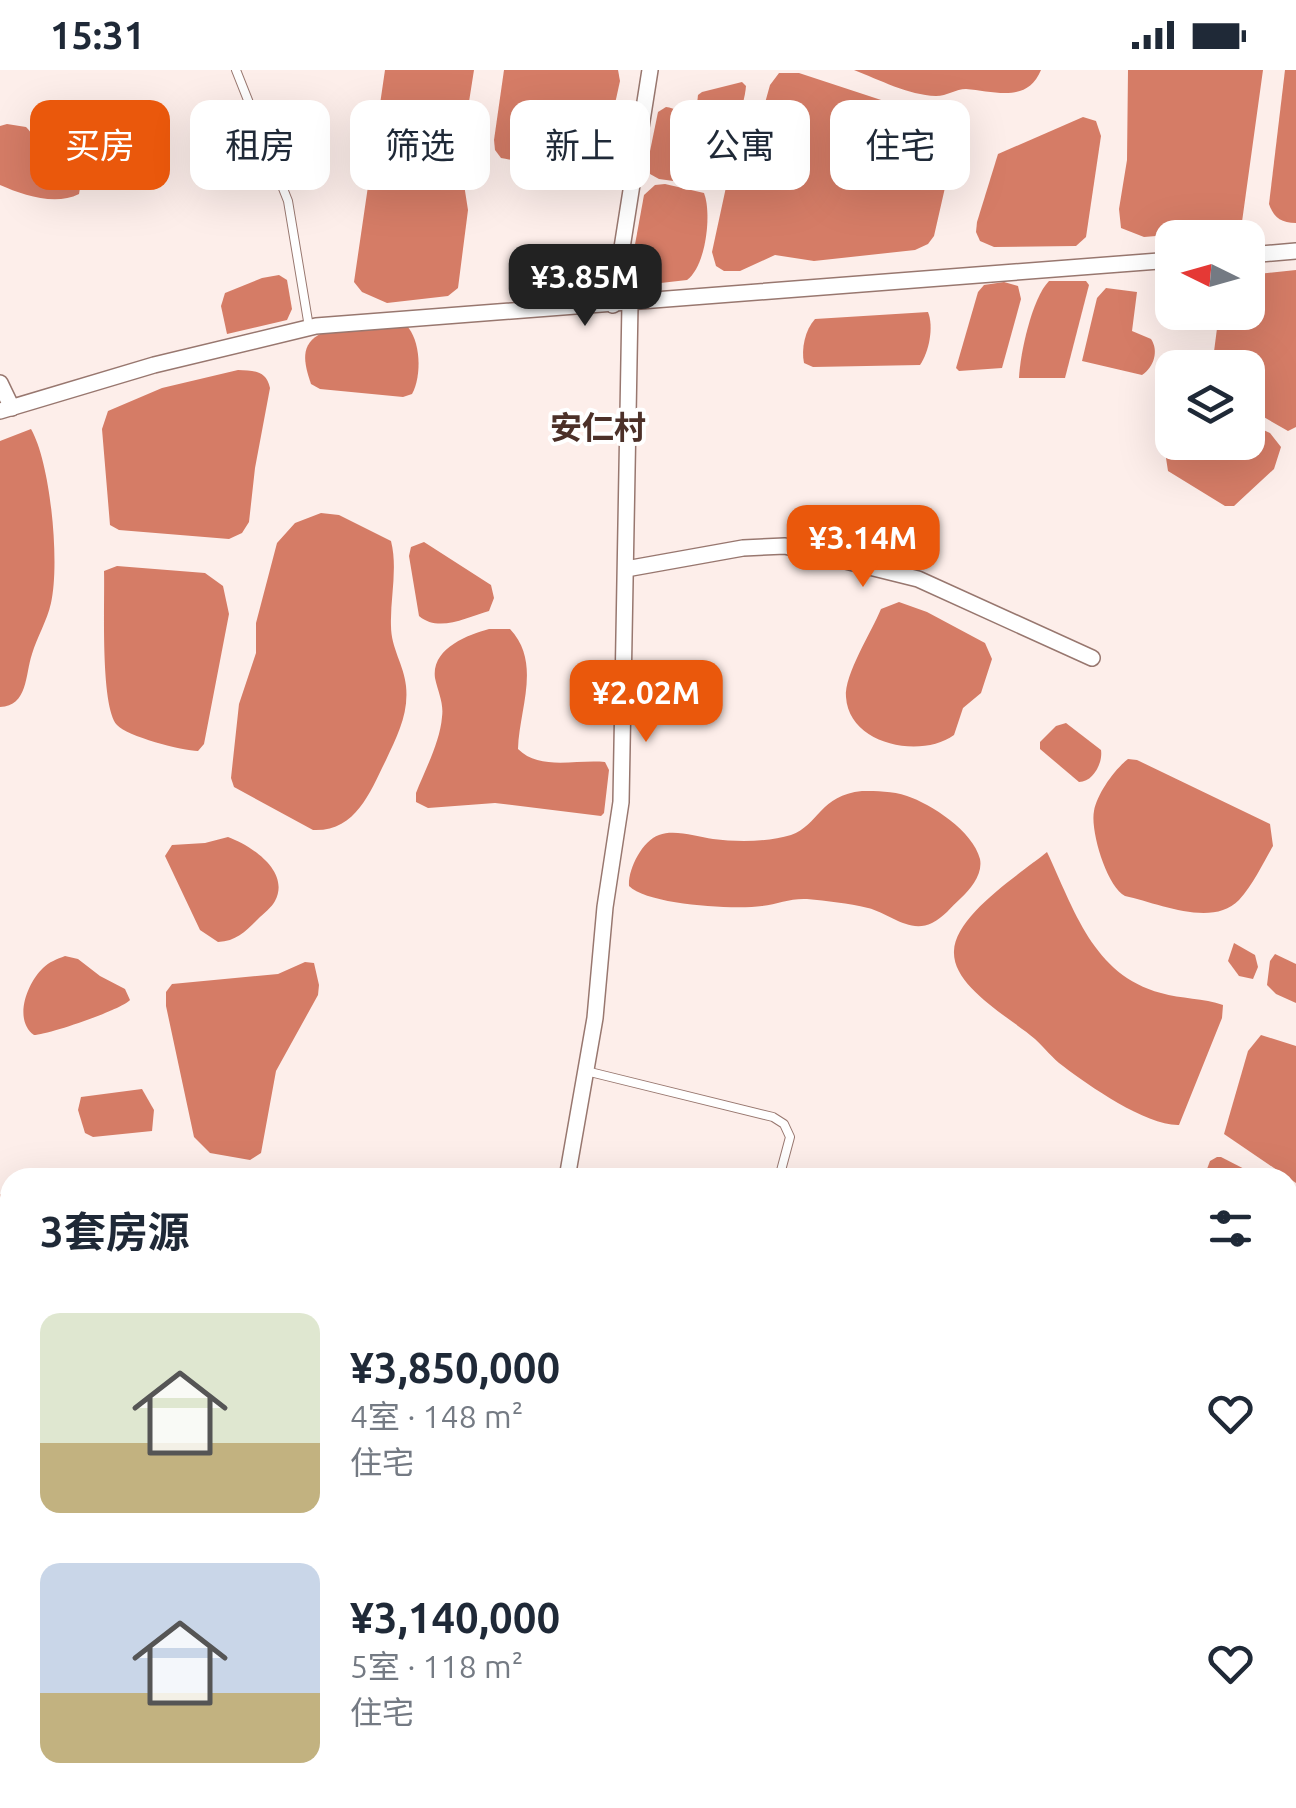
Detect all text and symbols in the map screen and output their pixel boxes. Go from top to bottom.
text: 15:31 [50,14,145,56]
chip: 买房 [30,100,170,190]
chip: 租房 [190,100,330,190]
chip: 筛选 [350,100,490,190]
chip: 新上 [510,100,650,190]
chip: 公寓 [670,100,810,190]
chip: 住宅 [830,100,970,190]
north arrow [1155,220,1265,330]
map controls [1155,220,1265,460]
pin: ¥3.85M [504,244,666,329]
text: ¥3.85M [531,258,639,294]
button: layers [1155,350,1265,460]
district label: 安仁村 [550,409,646,445]
pin: ¥3.14M [782,505,944,590]
text: ¥3.14M [809,519,917,555]
pin: ¥2.02M [565,660,727,745]
text: ¥2.02M [592,674,700,710]
icon: filters [1203,1201,1258,1256]
text: 3套房源 [40,1208,190,1255]
text: ¥3,850,000 [350,1344,560,1391]
icon: home [120,1353,240,1473]
icon: heart [1203,1386,1258,1441]
text: 4室 · 148 m² [350,1398,523,1434]
text: 住宅 [350,1444,414,1480]
text: ¥3,140,000 [350,1594,560,1641]
icon: home [120,1603,240,1723]
icon: heart [1203,1636,1258,1691]
text: 5室 · 118 m² [350,1648,523,1684]
text: 住宅 [350,1694,414,1730]

